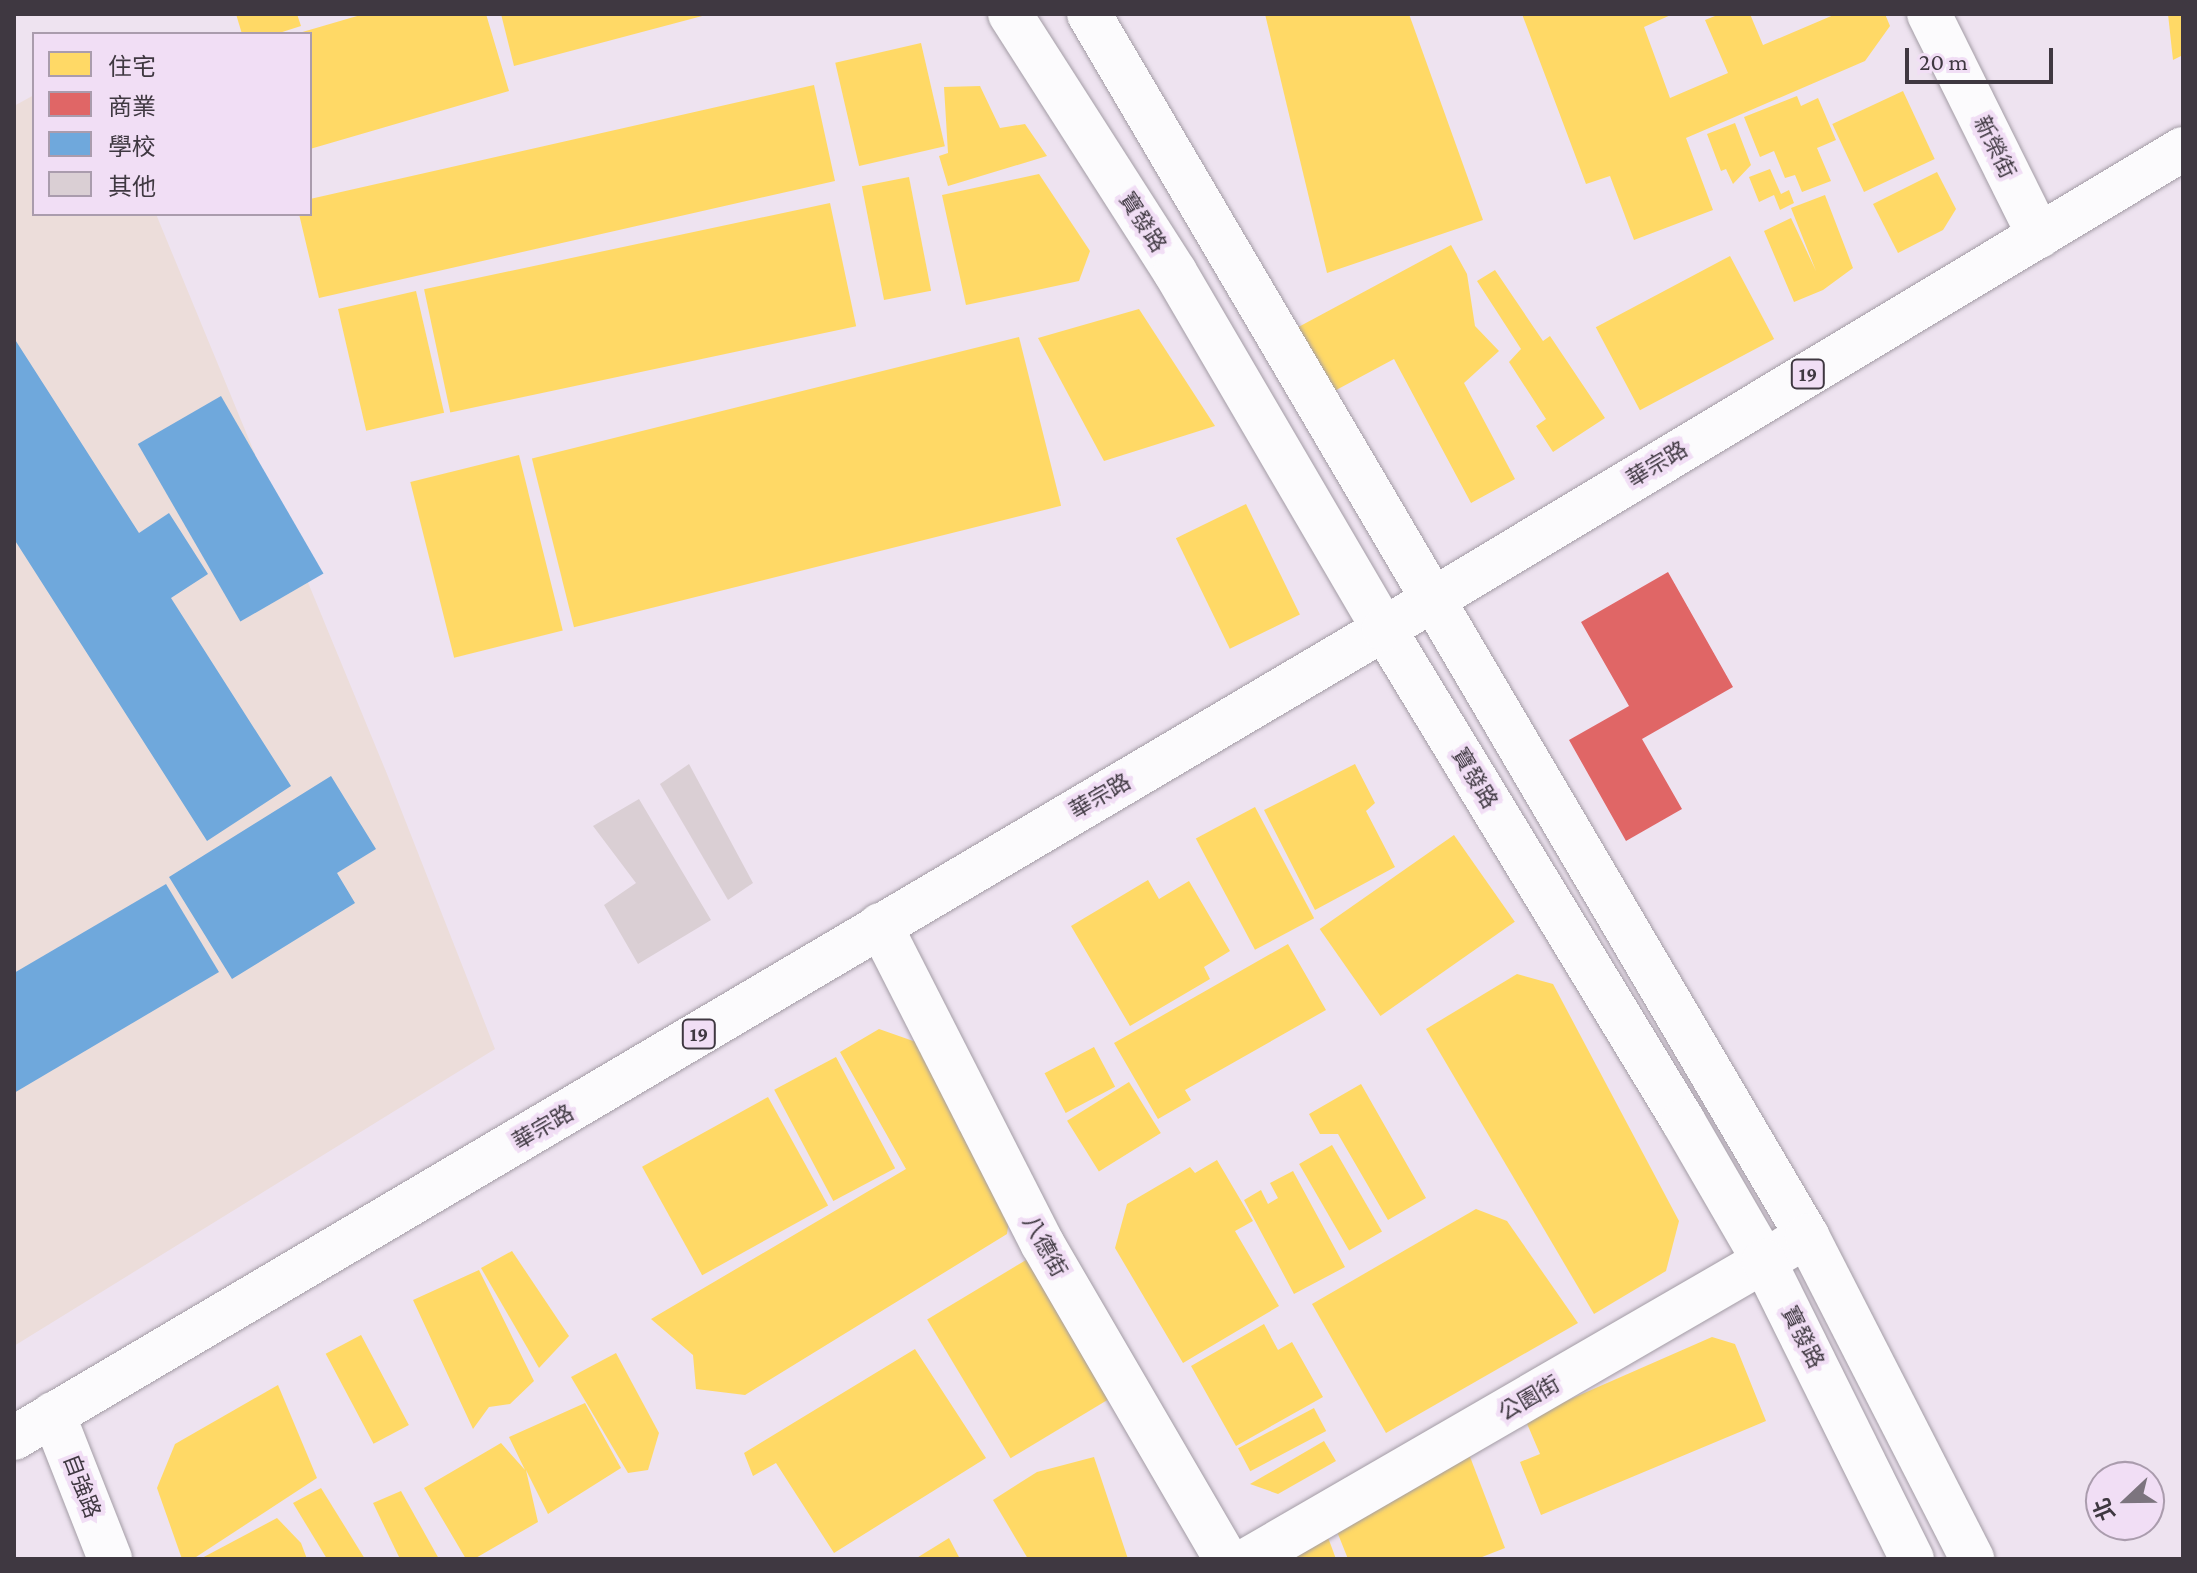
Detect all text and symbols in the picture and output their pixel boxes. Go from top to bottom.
legend [32,32,312,216]
scale bar [1909,32,2057,82]
text: 20 m [1919,48,1968,75]
text: 住宅 [108,53,156,80]
text: 商業 [108,93,156,120]
street label: 新榮街 [1969,112,2021,182]
text: 學校 [108,133,156,160]
text: 其他 [108,173,156,200]
street label: 寶發路 [1114,187,1172,257]
road number: 19 [1790,358,1826,390]
street label: 華宗路 [1622,436,1692,492]
street label: 寶發路 [1447,743,1503,813]
street label: 華宗路 [1065,768,1135,824]
road number: 19 [681,1018,717,1050]
street label: 華宗路 [508,1099,578,1155]
street label: 八德街 [1017,1211,1073,1281]
street label: 寶發路 [1776,1302,1830,1372]
street label: 公園街 [1494,1370,1564,1426]
street label: 自強路 [58,1450,106,1522]
north arrow [2085,1461,2165,1541]
text: 北 [2088,1495,2120,1524]

